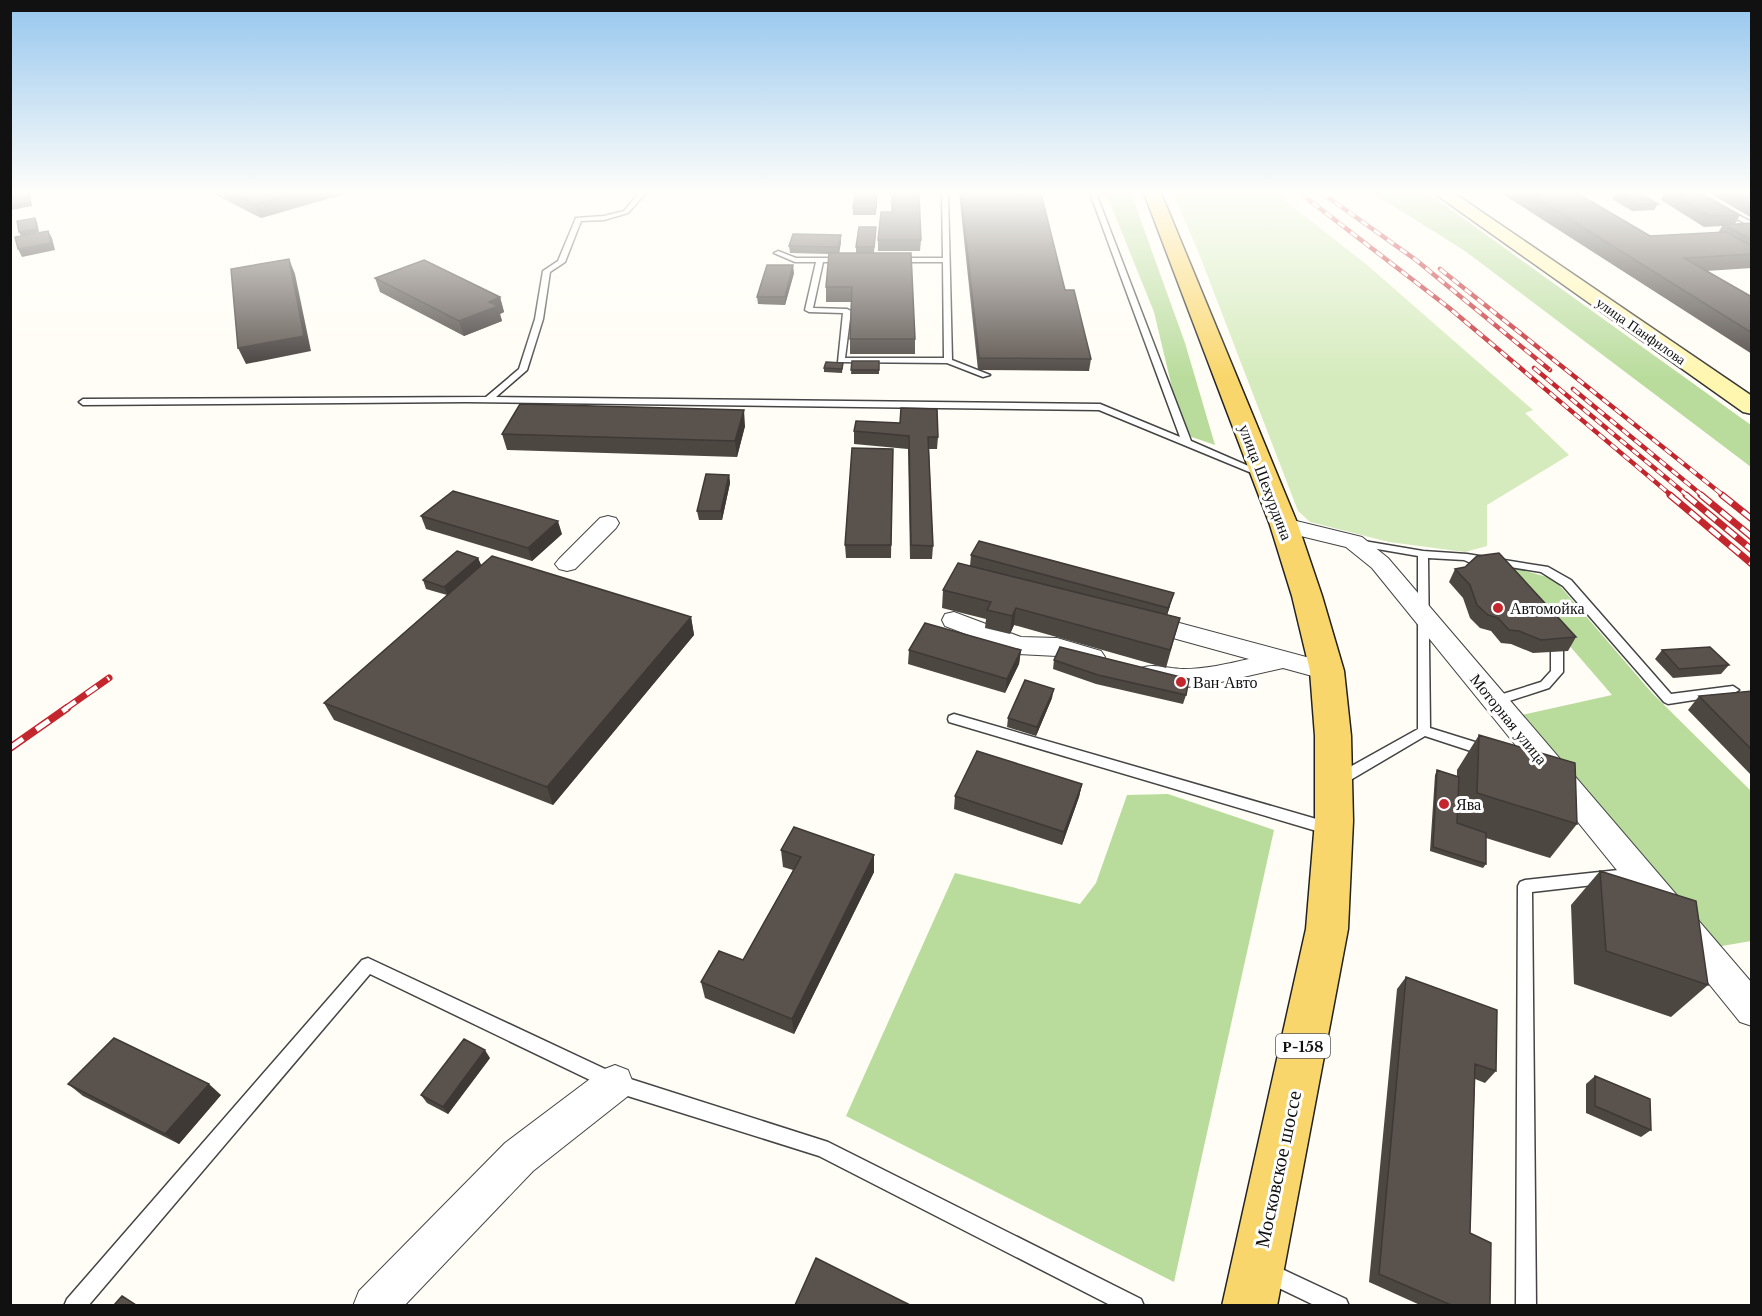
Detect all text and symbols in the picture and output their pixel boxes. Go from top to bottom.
street label: улица Панфилова [1593,293,1690,369]
street label: улица Шехурдина [1235,421,1297,543]
place label: Автомойка [1510,598,1585,618]
marker: Автомойка [1491,601,1505,615]
street label: Моторная улица [1466,669,1552,769]
place label: Ван Авто [1193,672,1257,692]
marker: Ван Авто [1174,675,1188,689]
place label: Ява [1456,794,1481,814]
marker: Ява [1437,797,1451,811]
road number: Р-158 [1276,1034,1330,1058]
street label: Московское шоссе [1250,1088,1306,1250]

